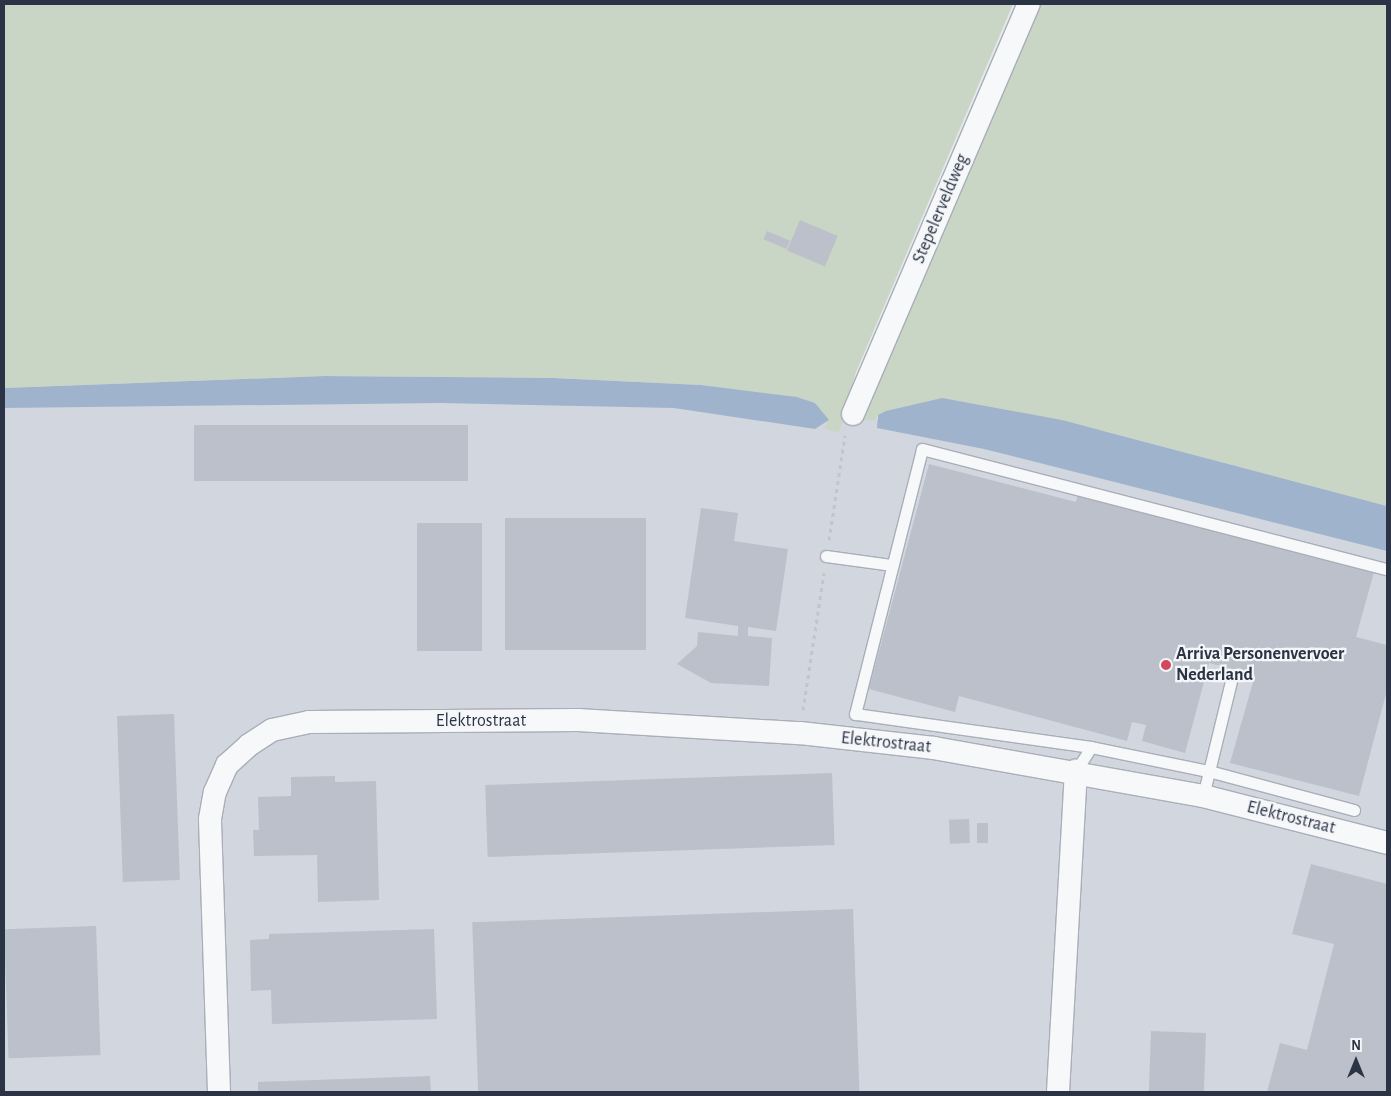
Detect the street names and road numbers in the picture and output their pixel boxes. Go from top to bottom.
street label: Stepelerveldweg [908,151,974,267]
street label: Elektrostraat [436,710,526,732]
street label: Elektrostraat [840,728,932,758]
street label: Elektrostraat [1245,797,1337,839]

